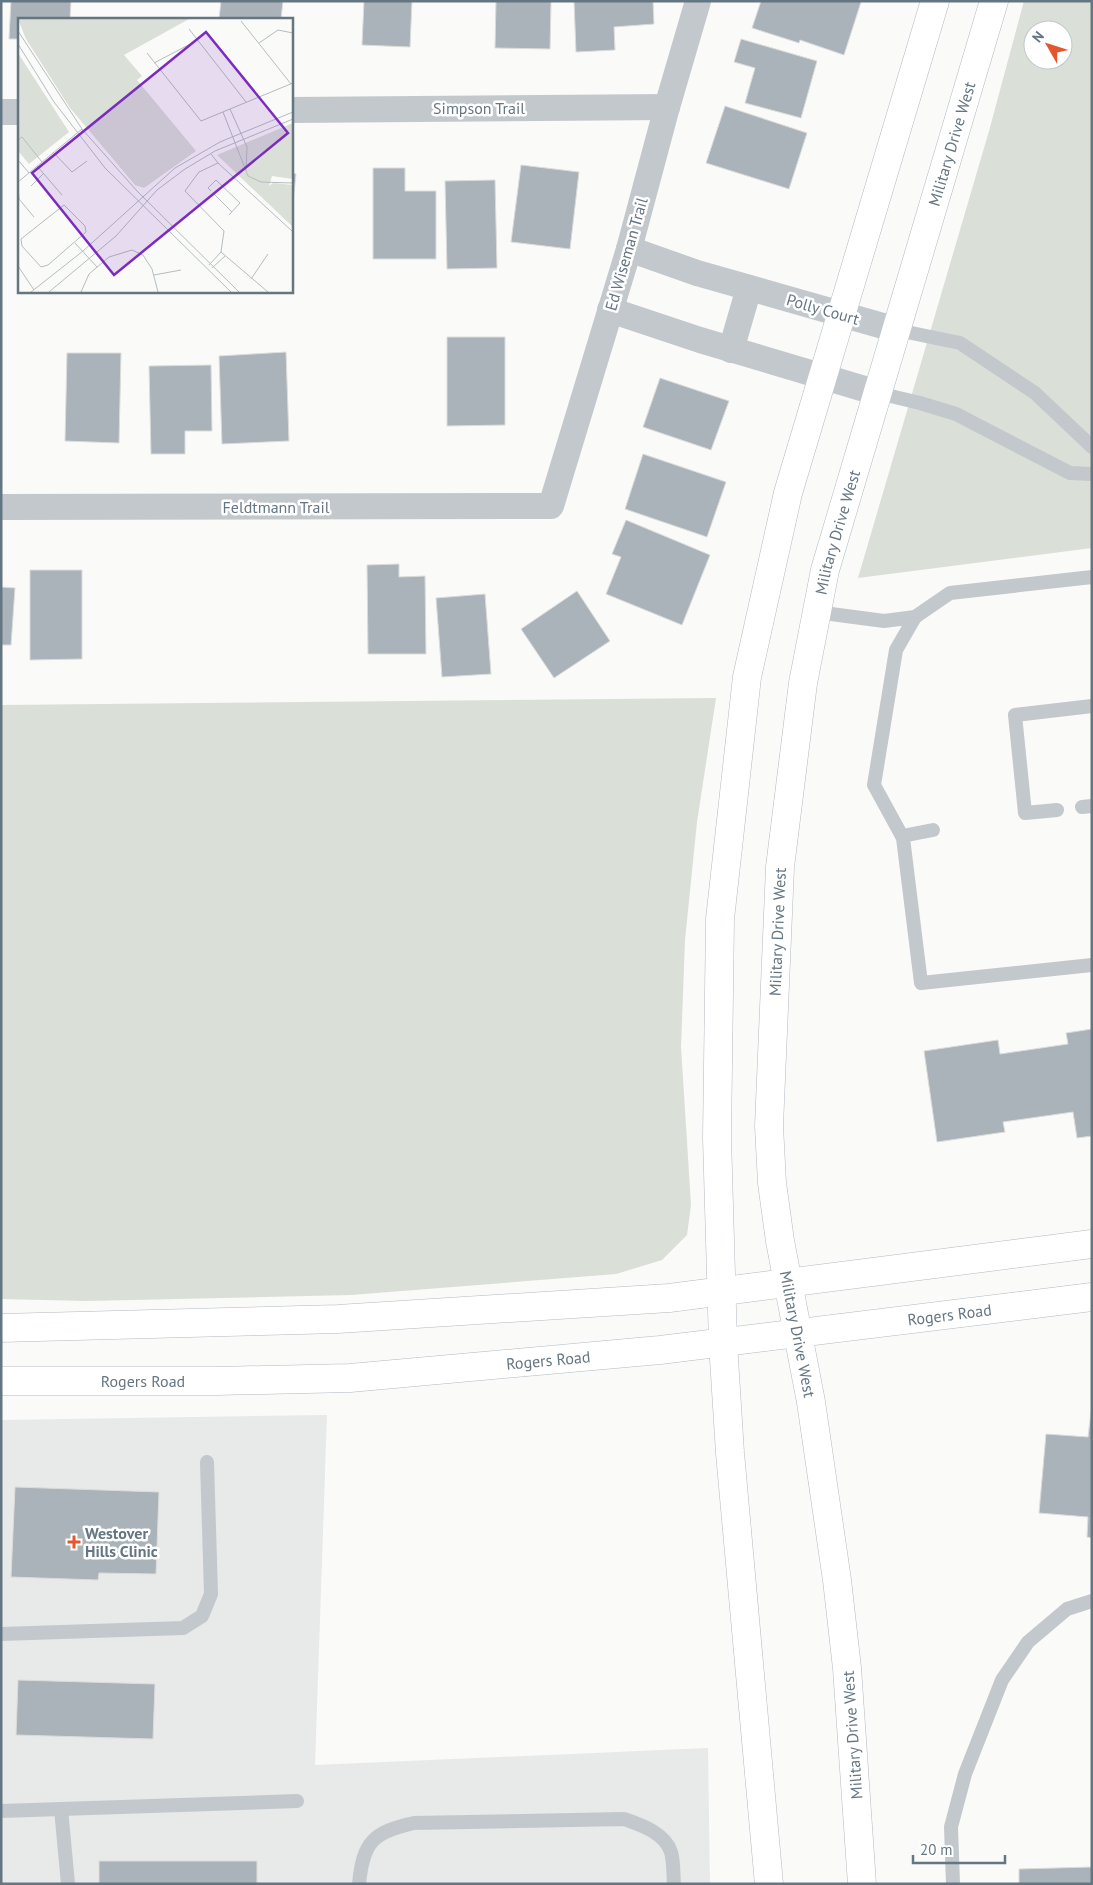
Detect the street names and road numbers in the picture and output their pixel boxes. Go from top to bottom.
street label: Military Drive West [924,79,980,208]
street label: Simpson Trail [433,98,525,118]
street label: Ed Wiseman Trail [600,195,652,313]
street label: Polly Court [784,289,862,329]
street label: Military Drive West [810,467,864,596]
street label: Feldtmann Trail [223,497,330,517]
street label: Military Drive West [765,866,790,996]
street label: Military Drive West [776,1269,820,1400]
street label: Rogers Road [906,1299,993,1330]
street label: Rogers Road [505,1346,591,1374]
street label: Rogers Road [101,1371,185,1391]
street label: Military Drive West [838,1670,866,1800]

